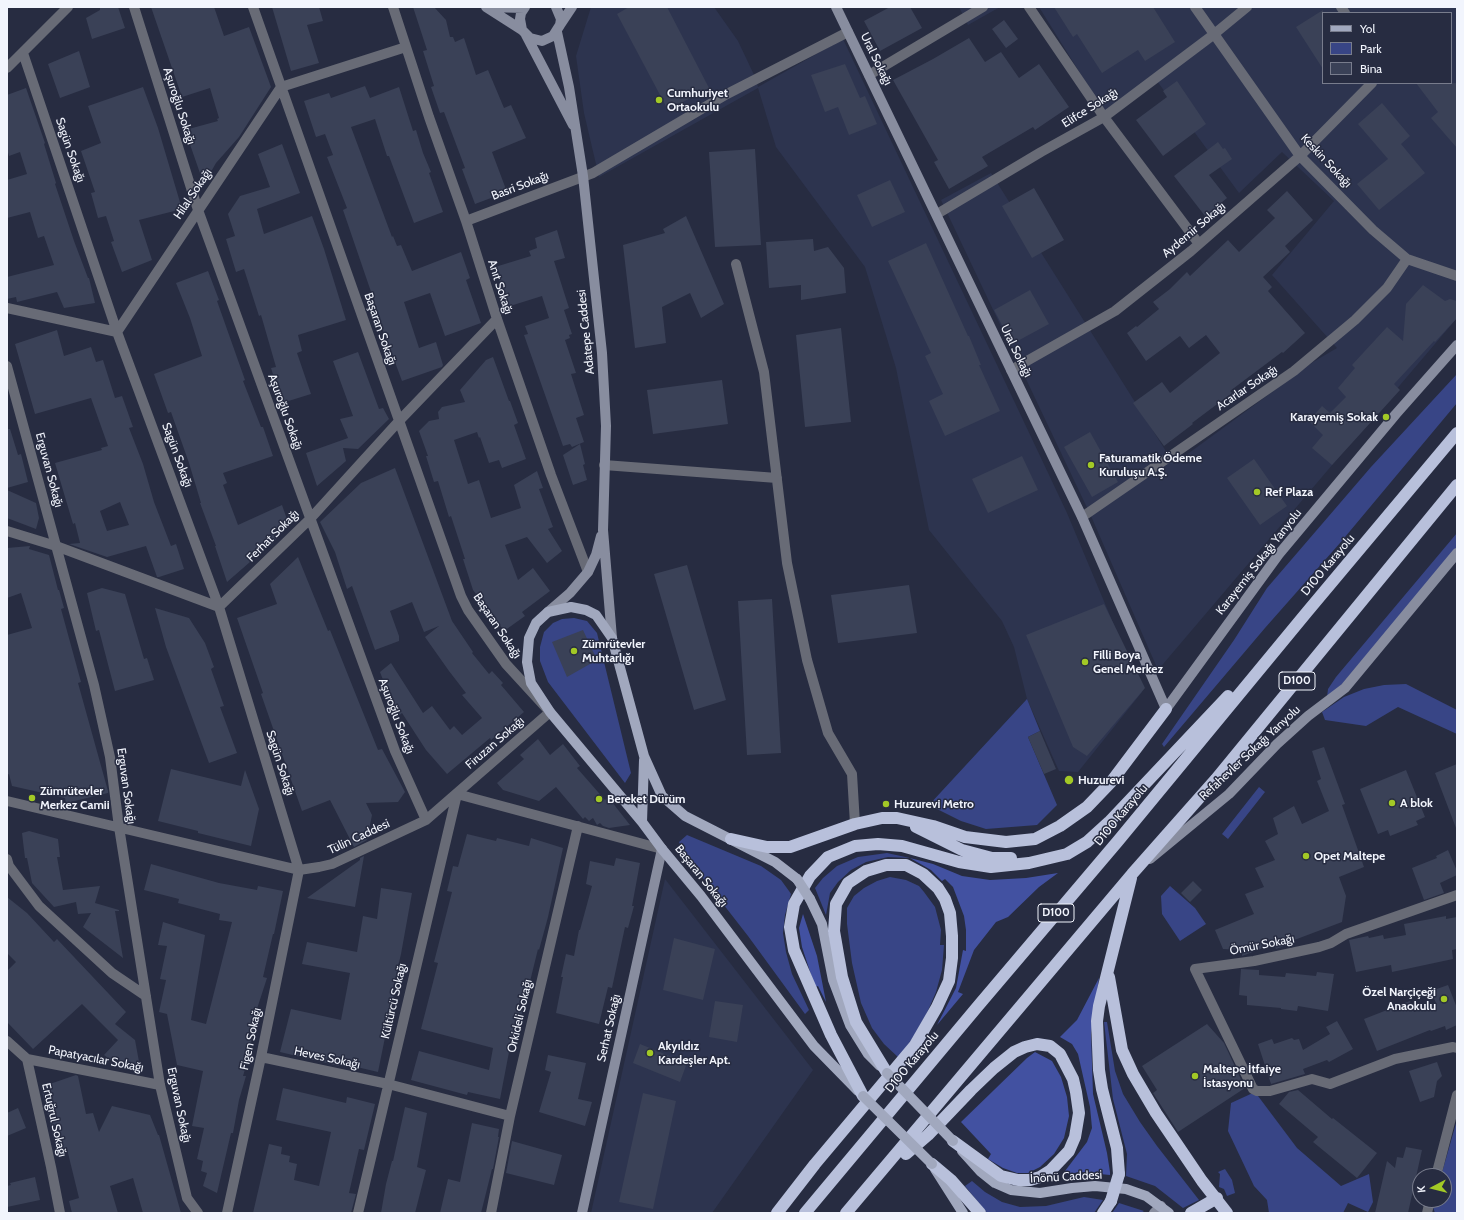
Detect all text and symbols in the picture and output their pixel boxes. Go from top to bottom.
legend [1322,12,1452,84]
text: Yol [1360,21,1375,36]
street label: Ural Sokağı [857,30,895,88]
text: Park [1360,41,1382,56]
text: Bina [1360,61,1382,76]
street label: Aşuroğlu Sokağı [160,66,198,146]
street label: Elifce Sokağı [1059,85,1121,131]
place label: Cumhuriyet Ortaokulu [667,86,728,114]
marker: Cumhuriyet Ortaokulu [654,95,664,105]
street label: Sagün Sokağı [52,116,88,184]
street label: Keskin Sokağı [1298,131,1354,191]
street label: Hilal Sokağı [171,166,215,222]
street label: Basri Sokağı [489,169,551,203]
street label: Aydemir Sokağı [1159,199,1229,261]
street label: Anıt Sokağı [484,258,516,316]
street label: Adatepe Caddesi [574,289,598,375]
street label: Başaran Sokağı [361,291,399,367]
street label: Ural Sokağı [997,322,1035,380]
street label: Acarlar Sokağı [1214,362,1280,414]
street label: Aşuroğlu Sokağı [265,372,305,452]
place label: Karayemiş Sokak [1290,410,1378,424]
marker: Karayemiş Sokak [1381,412,1391,422]
street label: Sagün Sokağı [159,421,195,489]
street label: Erguvan Sokağı [32,431,66,509]
place label: Faturamatik Ödeme Kuruluşu A.Ş. [1099,451,1202,479]
marker: Faturamatik Ödeme Kuruluşu A.Ş. [1086,460,1096,470]
place label: Ref Plaza [1265,485,1313,499]
marker: Ref Plaza [1252,487,1262,497]
street label: Karayemiş Sokağı Yanyolu [1213,506,1305,618]
street label: Ferhat Sokağı [244,507,302,565]
street label: D100 Karayolu [1298,531,1358,599]
street label: Başaran Sokağı [470,591,524,661]
place label: Zümrütevler Muhtarlığı [582,637,645,665]
marker: Zümrütevler Muhtarlığı [569,646,579,656]
place label: Filli Boya Genel Merkez [1093,648,1163,676]
marker: Filli Boya Genel Merkez [1080,657,1090,667]
road number: D100 [1279,672,1315,690]
street label: Aşuroğlu Sokağı [375,676,417,756]
street label: Refahevler Sokağı Yanyolu [1197,703,1303,803]
street label: Firuzan Sokağı [463,714,527,772]
street label: Sagün Sokağı [263,729,297,797]
street label: Erguvan Sokağı [114,747,138,825]
place label: Huzurevi [1078,773,1124,787]
marker: Huzurevi [1063,774,1075,786]
street label: D100 Karayolu [1091,781,1151,849]
place label: Zümrütevler Merkez Camii [40,784,110,812]
place label: Bereket Dürüm [607,792,686,806]
marker: Zümrütevler Merkez Camii [27,793,37,803]
marker: Bereket Dürüm [594,794,604,804]
place label: A blok [1400,796,1433,810]
place label: Huzurevi Metro [894,797,974,811]
marker: A blok [1387,798,1397,808]
marker: Huzurevi Metro [881,799,891,809]
street label: Tülin Caddesi [326,816,392,858]
street label: Başaran Sokağı [672,842,730,910]
place label: Opet Maltepe [1314,849,1385,863]
marker: Opet Maltepe [1301,851,1311,861]
road number: D100 [1038,904,1074,922]
street label: Ömür Sokağı [1228,932,1296,958]
street label: Kültürcü Sokağı [378,962,410,1040]
street label: Orkideli Sokağı [505,978,535,1054]
place label: Özel Narçiçeği Anaokulu [1362,985,1436,1013]
street label: Serhat Sokağı [594,993,624,1063]
marker: Özel Narçiçeği Anaokulu [1439,994,1449,1004]
street label: Figen Sokağı [237,1006,265,1072]
street label: D100 Karayolu [882,1028,942,1096]
place label: Akyıldız Kardeşler Apt. [658,1039,730,1067]
street label: Papatyacılar Sokağı [47,1043,145,1075]
street label: Heves Sokağı [293,1044,361,1072]
marker: Akyıldız Kardeşler Apt. [645,1048,655,1058]
place label: Maltepe İtfaiye İstasyonu [1203,1062,1281,1090]
street label: Erguvan Sokağı [164,1066,194,1144]
marker: Maltepe İtfaiye İstasyonu [1190,1071,1200,1081]
street label: Ertuğrul Sokağı [38,1082,70,1158]
street label: İnönü Caddesi [1030,1168,1102,1186]
north arrow [1412,1168,1452,1208]
text: K [1414,1185,1428,1194]

